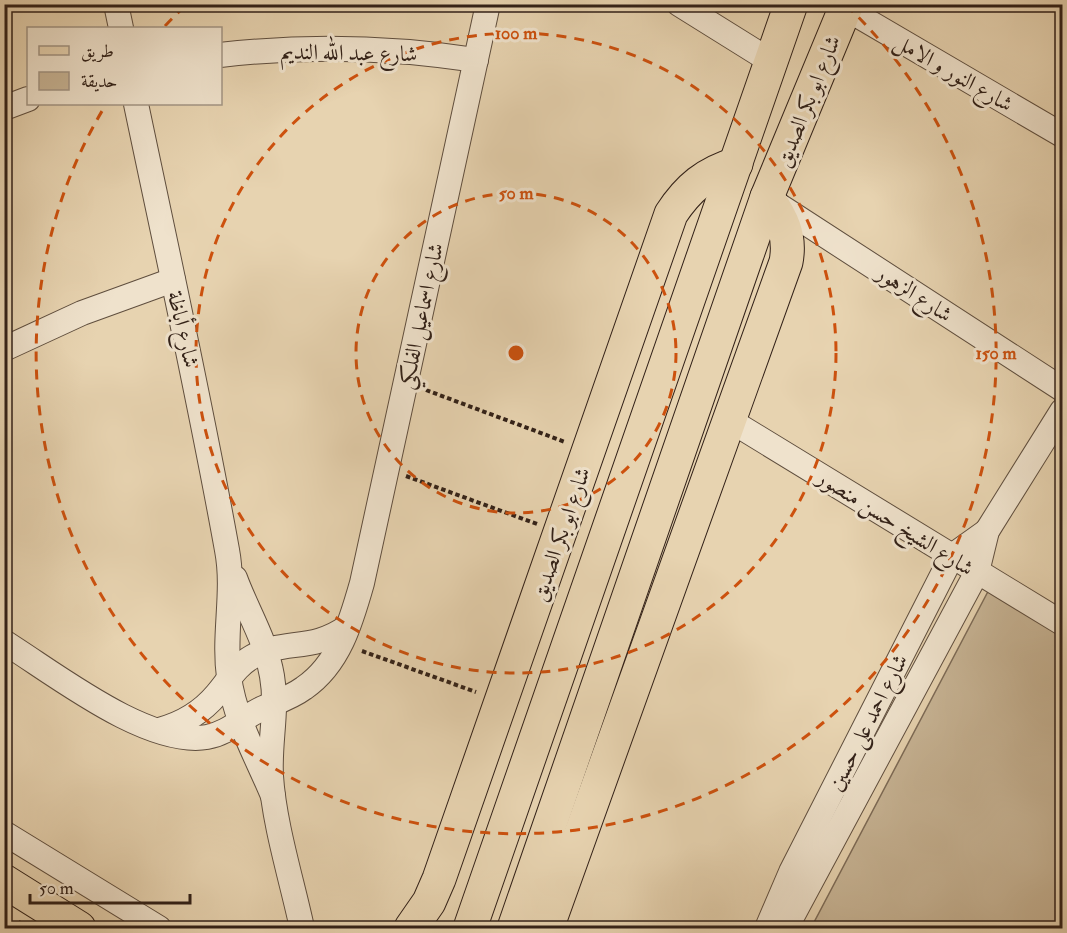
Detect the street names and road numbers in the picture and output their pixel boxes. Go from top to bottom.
street label: شارع النور و الامل [887,28,1018,122]
street label: شارع ابو بكر الصديق [769,31,851,173]
street label: شارع عبد الله النديم [280,34,418,73]
street label: شارع اسماعيل الفلكي [392,240,456,393]
street label: شارع الزهور [867,258,958,332]
street label: شارع أباظة [157,288,207,371]
street label: شارع الشيخ حسن منصور [808,462,979,586]
street label: شارع ابو بكر الصديق [525,464,601,606]
street label: شارع احمد على حسين [821,649,918,797]

